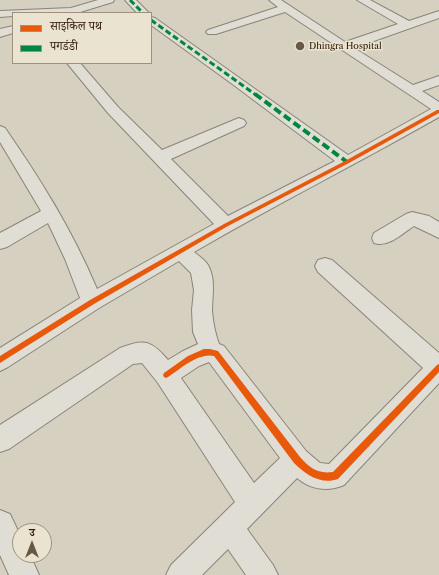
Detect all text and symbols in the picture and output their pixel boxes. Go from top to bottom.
legend [12,12,152,64]
text: साइकिल पथ [50,18,102,33]
text: पगडंडी [50,38,78,53]
marker: Dhingra Hospital [294,40,306,52]
place label: Dhingra Hospital [309,41,382,51]
north arrow [12,523,52,563]
text: उ [29,525,35,539]

